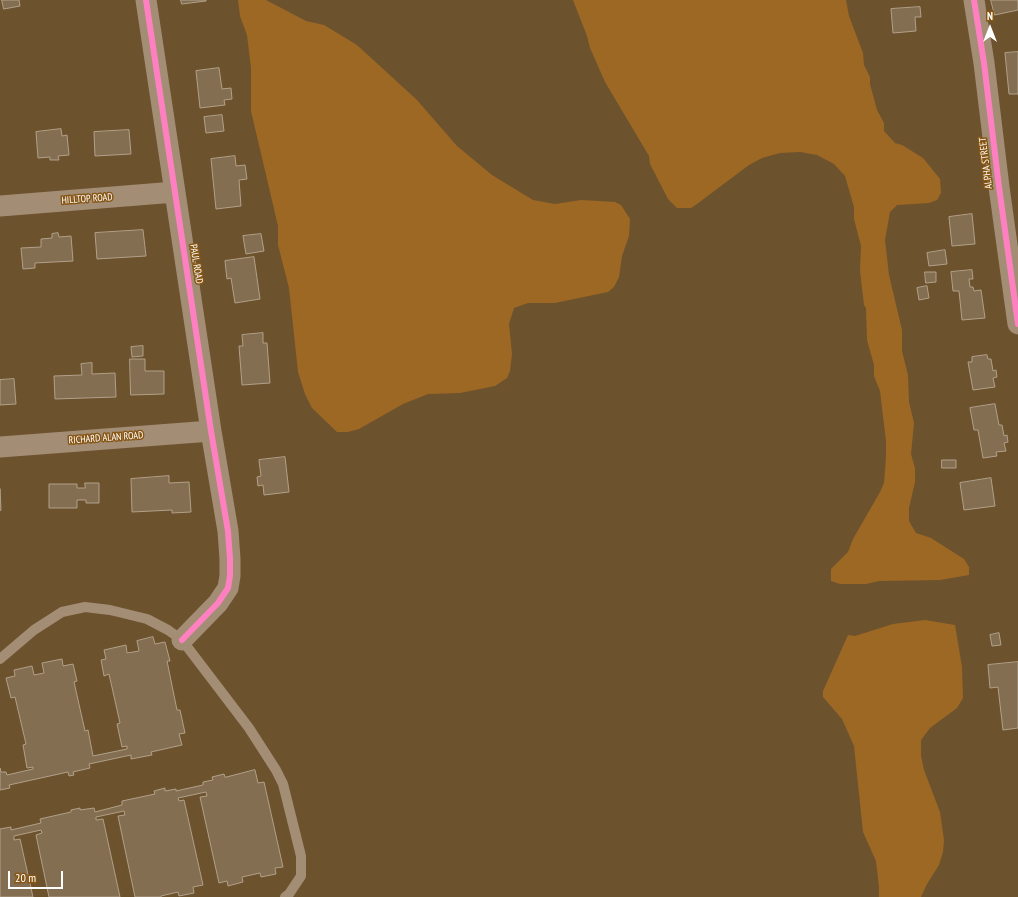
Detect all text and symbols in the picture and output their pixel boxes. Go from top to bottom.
north arrow [970,8,1010,48]
text: N [987,9,993,23]
street label: ALPHA STREET [977,136,995,190]
street label: HILLTOP ROAD [61,191,113,207]
street label: PAUL ROAD [187,243,205,285]
street label: RICHARD ALAN ROAD [68,429,144,447]
scale bar [10,863,65,889]
text: 20 m [15,870,36,885]

